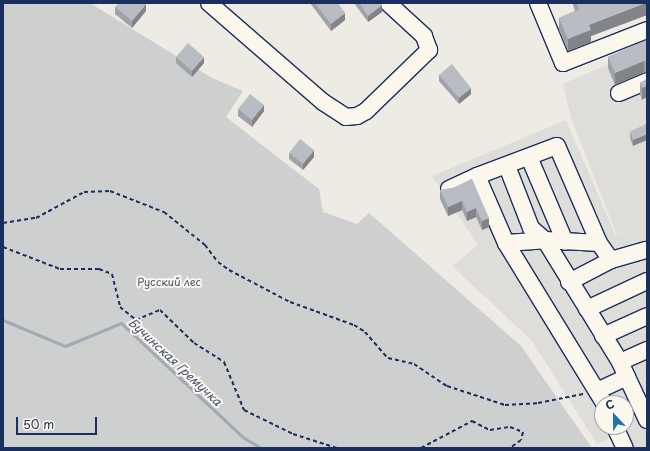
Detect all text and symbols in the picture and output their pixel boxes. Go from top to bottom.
park label: Русский лес [137,275,201,289]
water label: Бучинская Гремучка [125,315,225,409]
north arrow [594,395,634,435]
text: С [603,395,617,414]
scale bar [18,409,99,435]
text: 50 m [23,415,54,433]

